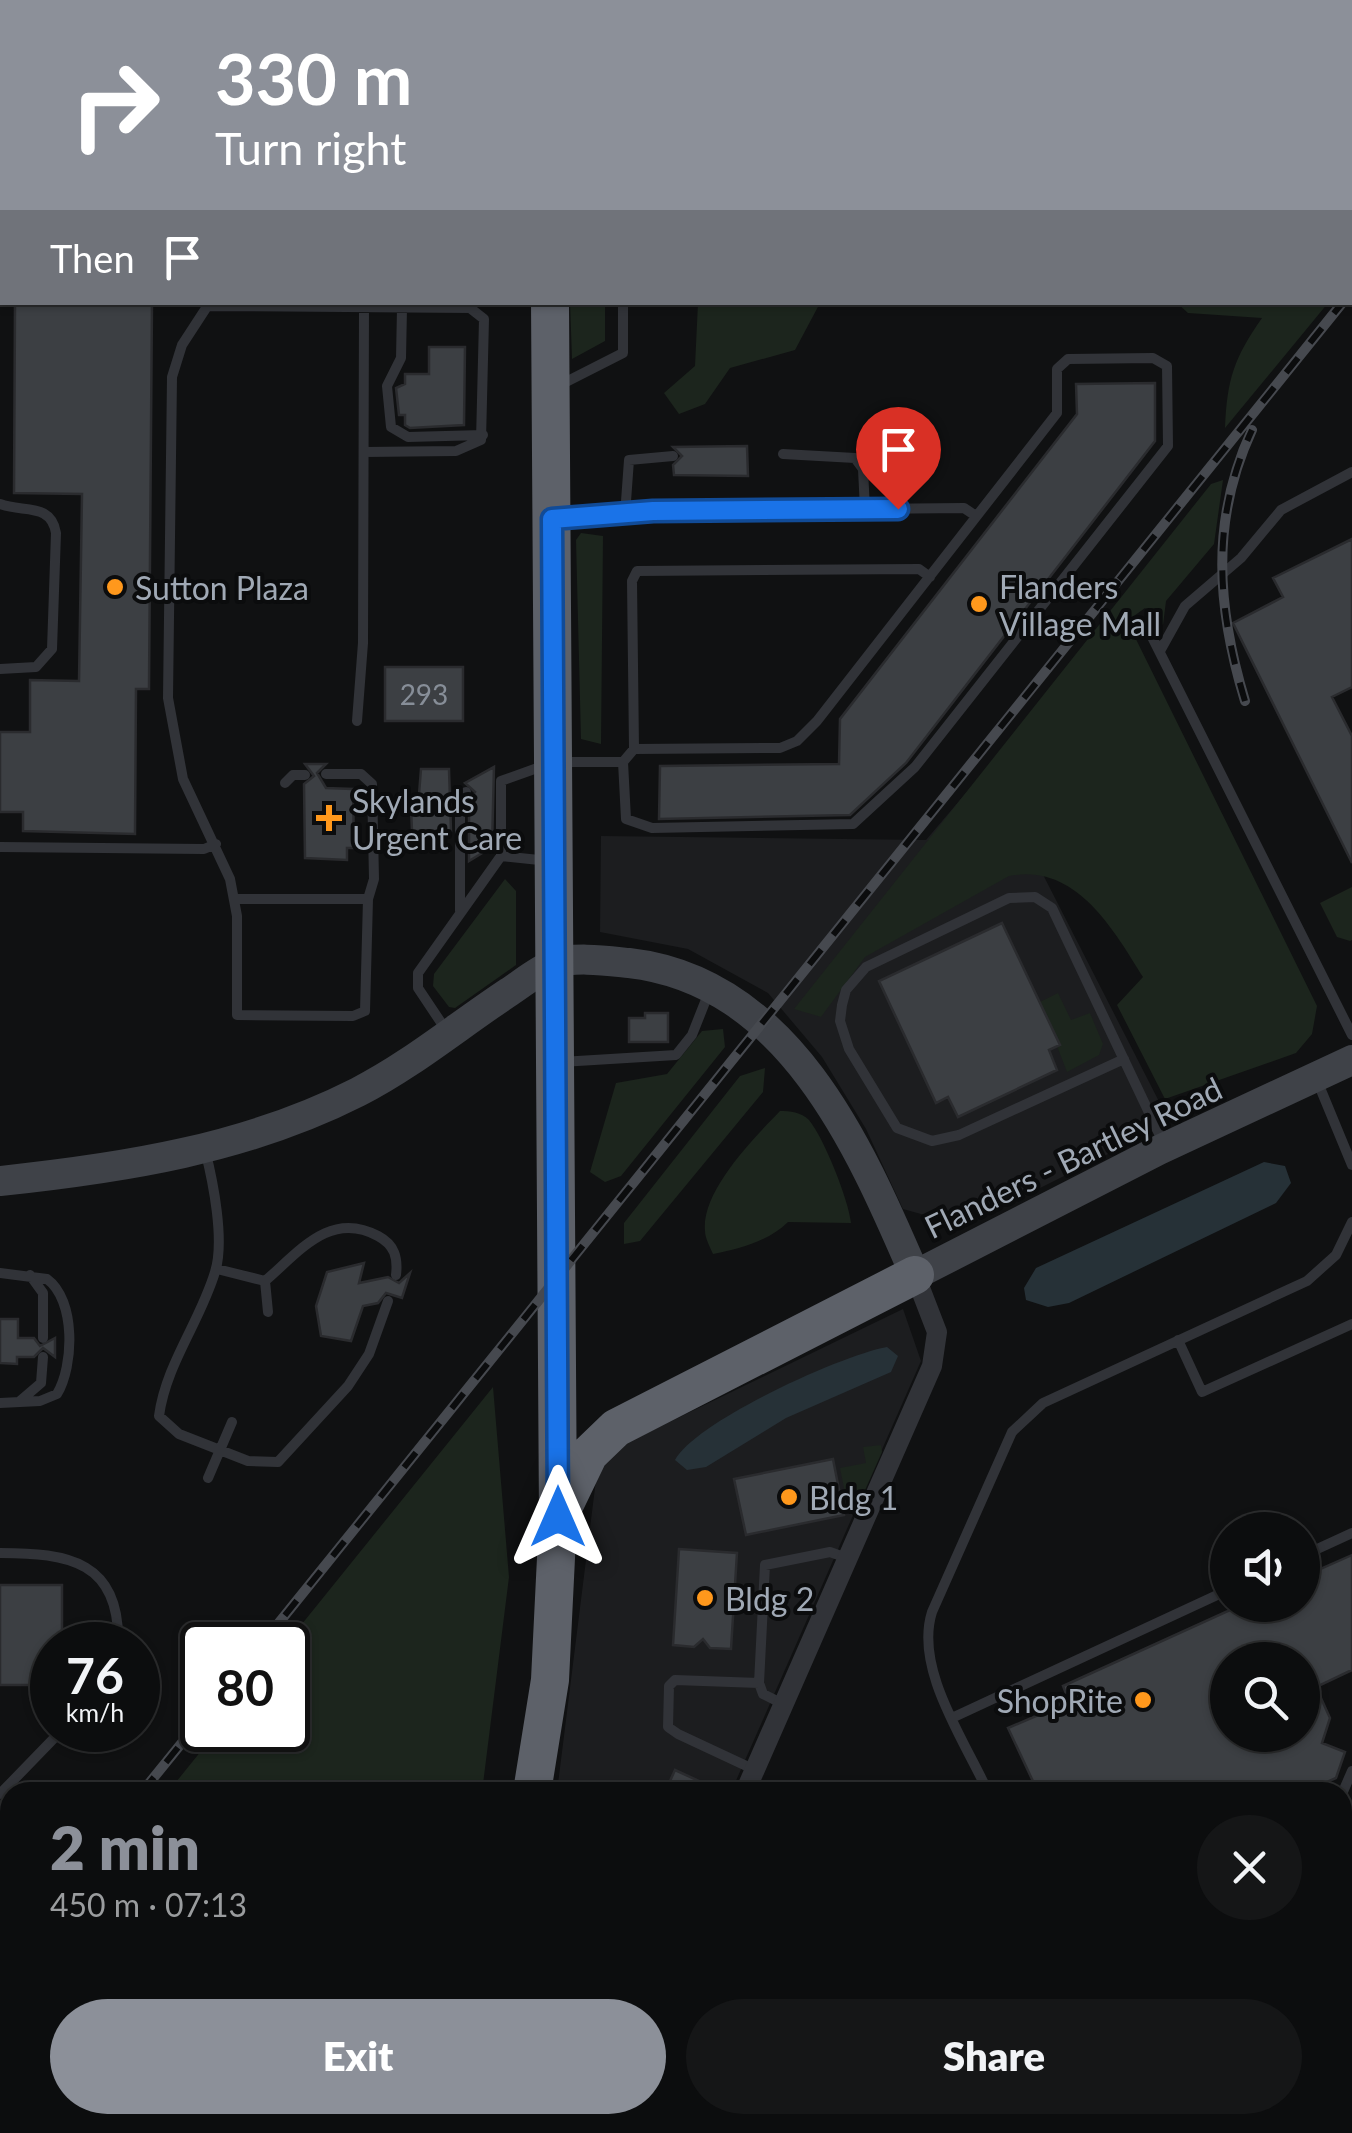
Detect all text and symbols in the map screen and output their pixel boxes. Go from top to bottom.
text: 330 m [215,36,412,120]
icon: right [50,40,180,170]
text: Turn right [215,121,406,175]
icon: arrive [155,230,210,285]
text: Then [50,235,135,281]
pin [856,407,941,510]
icon: arrive [871,422,926,477]
place label: Flanders Village Mall [999,567,1161,643]
place label: Sutton Plaza [135,568,309,607]
marker: Sutton Plaza [104,576,126,598]
marker: Flanders Village Mall [968,593,990,615]
house number: 293 [400,677,448,711]
place label: Skylands Urgent Care [352,781,522,857]
marker: Skylands Urgent Care [316,805,342,831]
street label: Flanders - Bartley Road [918,1068,1228,1246]
position arrow [506,1465,610,1569]
place label: Bldg 1 [809,1478,898,1517]
marker: Bldg 1 [778,1486,800,1508]
map controls [1210,1512,1320,1752]
button: sound [1210,1512,1320,1622]
place label: Bldg 2 [725,1579,814,1618]
marker: Bldg 2 [694,1587,716,1609]
speed limit sign: 80 [180,1622,310,1752]
button: search [1210,1642,1320,1752]
text: 76 [66,1645,124,1705]
place label: ShopRite [997,1681,1123,1720]
marker: ShopRite [1132,1689,1154,1711]
text: km/h [66,1697,124,1727]
text: 2 min [50,1811,200,1883]
button: close [1197,1815,1302,1920]
text: 450 m · 07:13 [50,1885,247,1924]
button: Exit [50,1999,666,2114]
button: Share [686,1999,1302,2114]

